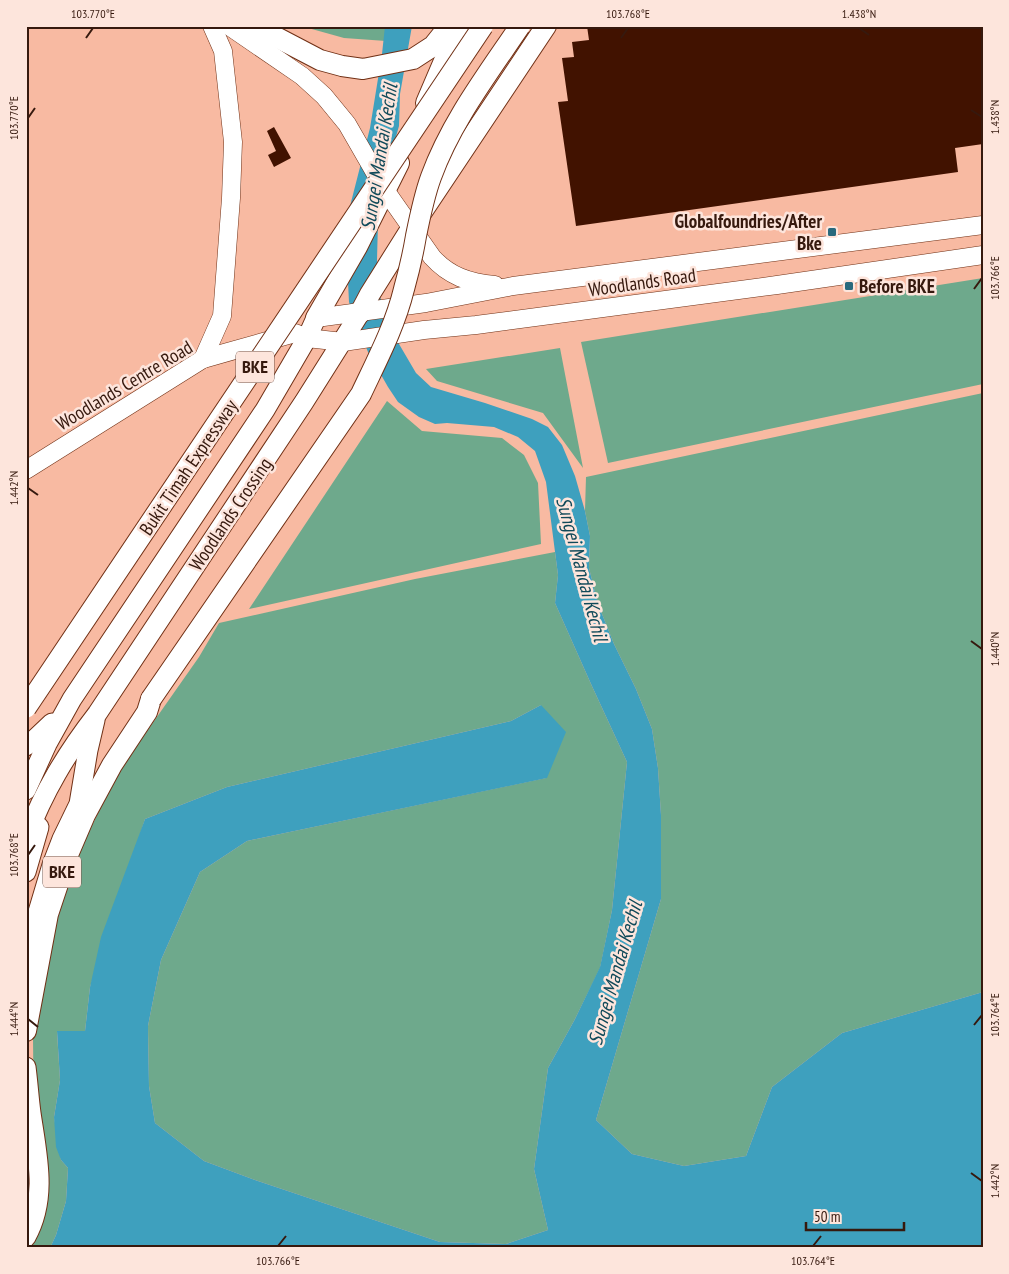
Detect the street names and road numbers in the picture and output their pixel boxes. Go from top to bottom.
street label: Woodlands Road [587,263,697,301]
street label: Woodlands Centre Road [51,335,197,435]
road number: BKE [236,352,274,382]
street label: Bukit Timah Expressway [134,394,243,539]
street label: Woodlands Crossing [183,453,277,575]
road number: BKE [43,856,81,888]

